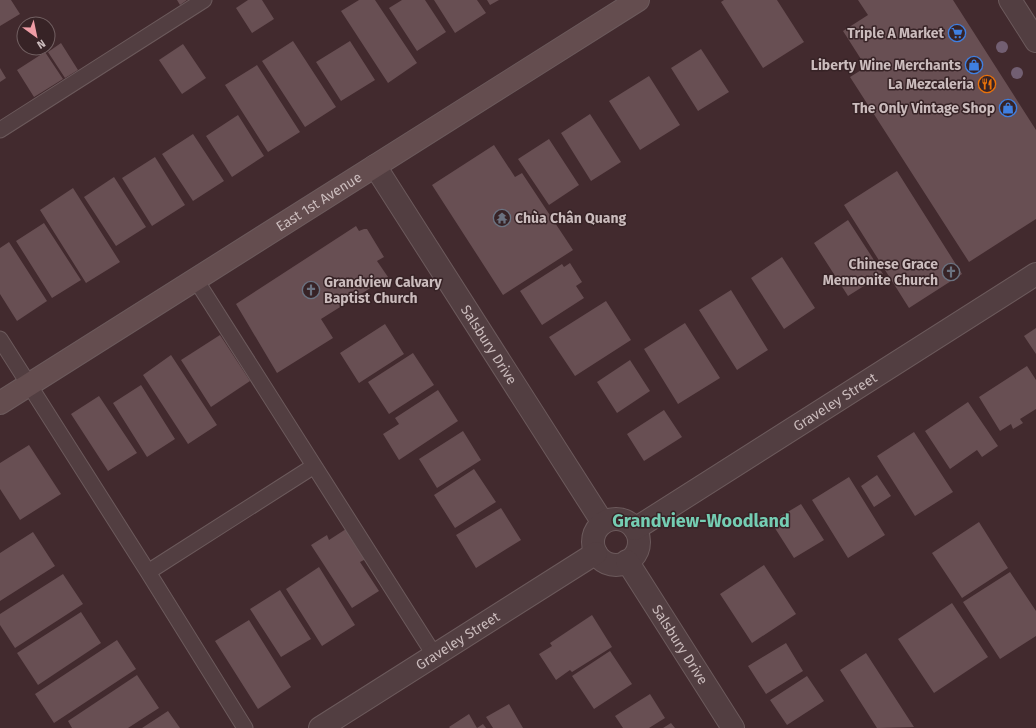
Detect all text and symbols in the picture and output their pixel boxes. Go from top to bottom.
north arrow [16,16,56,56]
supermarket icon: Triple A Market [947,23,967,43]
place label: Triple A Market [847,25,945,42]
text: N [35,37,48,51]
shop icon: Liberty Wine Merchants [964,55,984,75]
place label: Liberty Wine Merchants [811,57,961,74]
restaurant icon: La Mezcaleria [977,74,997,94]
place label: La Mezcaleria [888,76,974,93]
shop icon: The Only Vintage Shop [998,98,1018,118]
place label: The Only Vintage Shop [852,100,995,117]
street label: East 1st Avenue [273,169,365,235]
temple icon: Chùa Chân Quang [492,208,512,228]
place label: Chùa Chân Quang [515,210,626,227]
place label: Chinese Grace Mennonite Church [823,256,938,289]
church icon: Chinese Grace Mennonite Church [941,262,961,282]
place label: Grandview Calvary Baptist Church [324,274,443,307]
church icon: Grandview Calvary Baptist Church [301,280,321,300]
street label: Salsbury Drive [457,302,520,388]
street label: Graveley Street [790,369,881,435]
district label: Grandview-Woodland [612,510,790,532]
street label: Salsbury Drive [648,602,711,688]
street label: Graveley Street [413,608,504,674]

